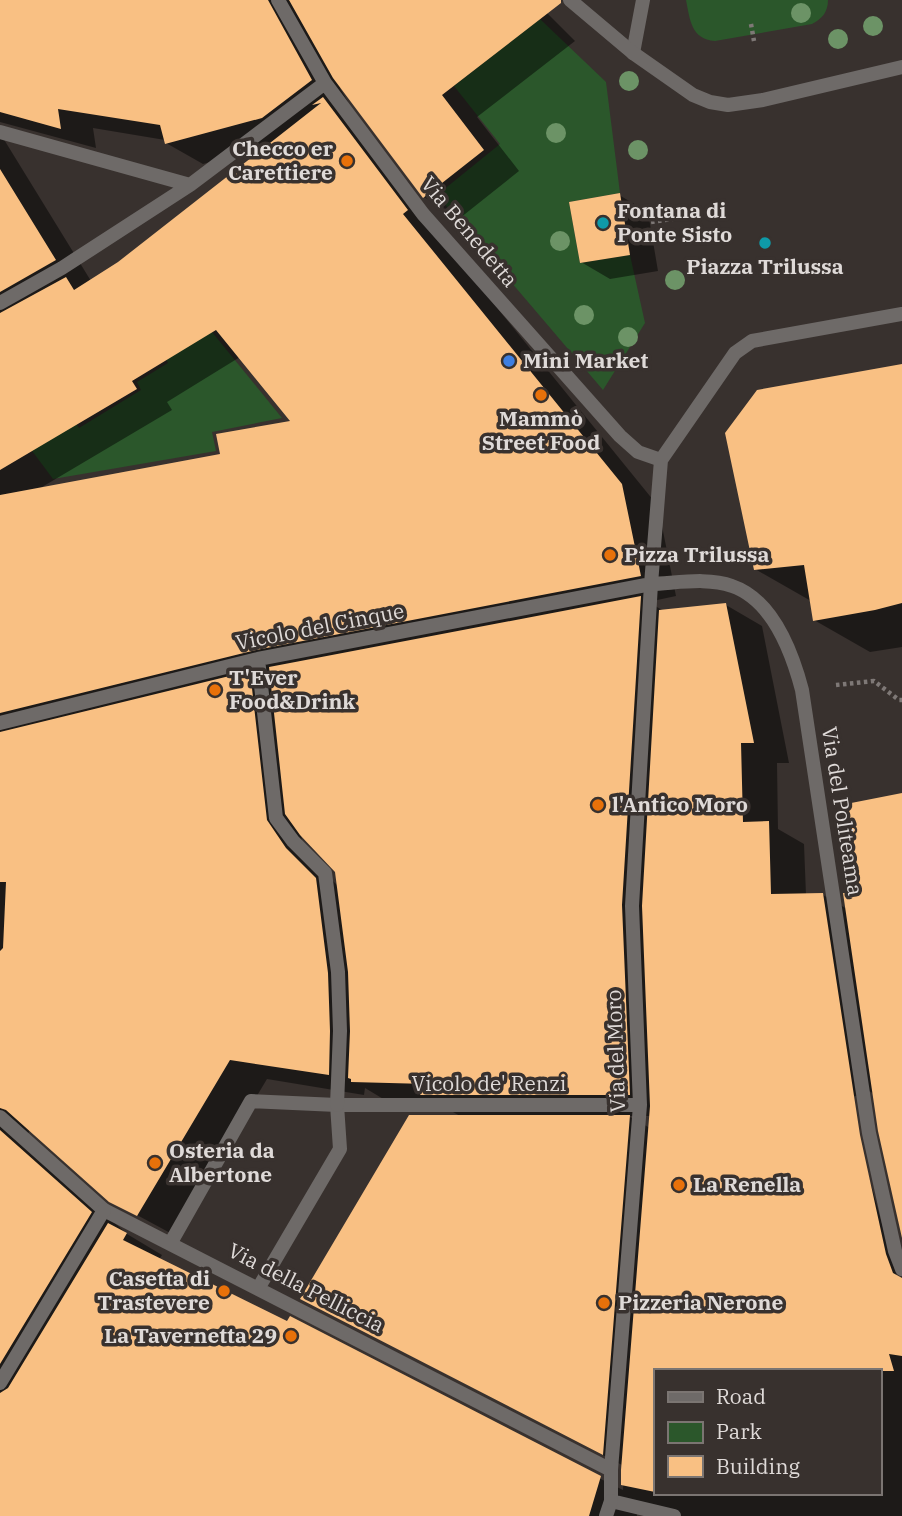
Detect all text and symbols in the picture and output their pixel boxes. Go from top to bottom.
place label: Checco er Carettiere [228,134,334,186]
marker: Checco er Carettiere [339,153,355,169]
street label: Via Benedetta [415,170,524,293]
place label: Fontana di Ponte Sisto [617,196,732,248]
marker: Fontana di Ponte Sisto [595,215,611,231]
marker: Piazza Trilussa [757,235,773,251]
place label: Piazza Trilussa [686,252,844,280]
place label: Mini Market [523,346,648,374]
marker: Mini Market [501,353,517,369]
marker: Mammò Street Food [533,387,549,403]
place label: Mammò Street Food [482,404,600,456]
place label: Pizza Trilussa [624,540,770,568]
marker: Pizza Trilussa [602,547,618,563]
street label: Vicolo del Cinque [233,596,407,656]
place label: T'Ever Food&Drink [229,663,355,715]
marker: T'Ever Food&Drink [207,682,223,698]
street label: Via del Politeama [816,724,870,897]
place label: l'Antico Moro [612,790,748,818]
marker: l'Antico Moro [590,797,606,813]
street label: Via del Moro [599,989,631,1113]
street label: Vicolo de' Renzi [412,1069,566,1097]
place label: Osteria da Albertone [169,1136,275,1188]
marker: Osteria da Albertone [147,1155,163,1171]
place label: La Renella [693,1170,801,1198]
marker: La Renella [671,1177,687,1193]
street label: Via della Pelliccia [223,1236,390,1339]
place label: Casetta di Trastevere [97,1264,210,1316]
marker: Casetta di Trastevere [216,1283,232,1299]
place label: Pizzeria Nerone [618,1288,783,1316]
marker: Pizzeria Nerone [596,1295,612,1311]
place label: La Tavernetta 29 [104,1321,277,1349]
marker: La Tavernetta 29 [283,1328,299,1344]
legend [654,1369,881,1495]
text: Road [716,1382,766,1410]
text: Park [716,1417,763,1445]
text: Building [716,1452,801,1480]

